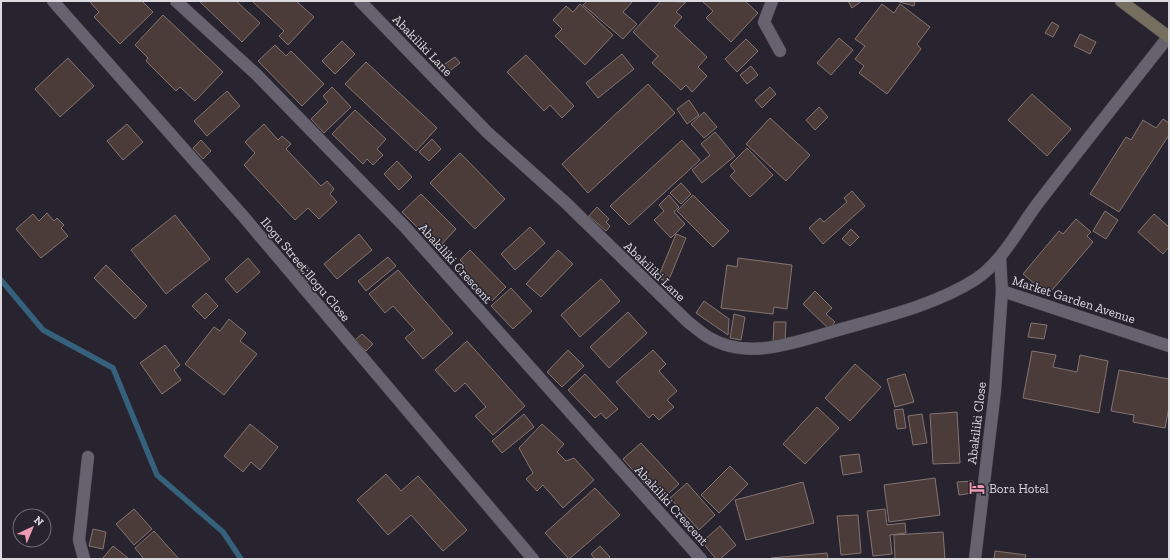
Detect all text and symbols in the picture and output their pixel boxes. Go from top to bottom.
street label: Abakiliki Lane [390,12,456,79]
street label: Ilogu Street;Ilogu Close [258,214,353,324]
street label: Abakiliki Crescent [416,220,496,307]
street label: Abakiliki Lane [621,238,688,304]
street label: Market Garden Avenue [1010,272,1137,326]
street label: Abakiliki Close [964,381,989,465]
street label: Abakiliki Crescent [632,462,712,549]
hotel icon: Bora Hotel [968,479,986,497]
place label: Bora Hotel [989,481,1049,496]
north arrow [12,508,52,548]
text: N [31,514,47,529]

